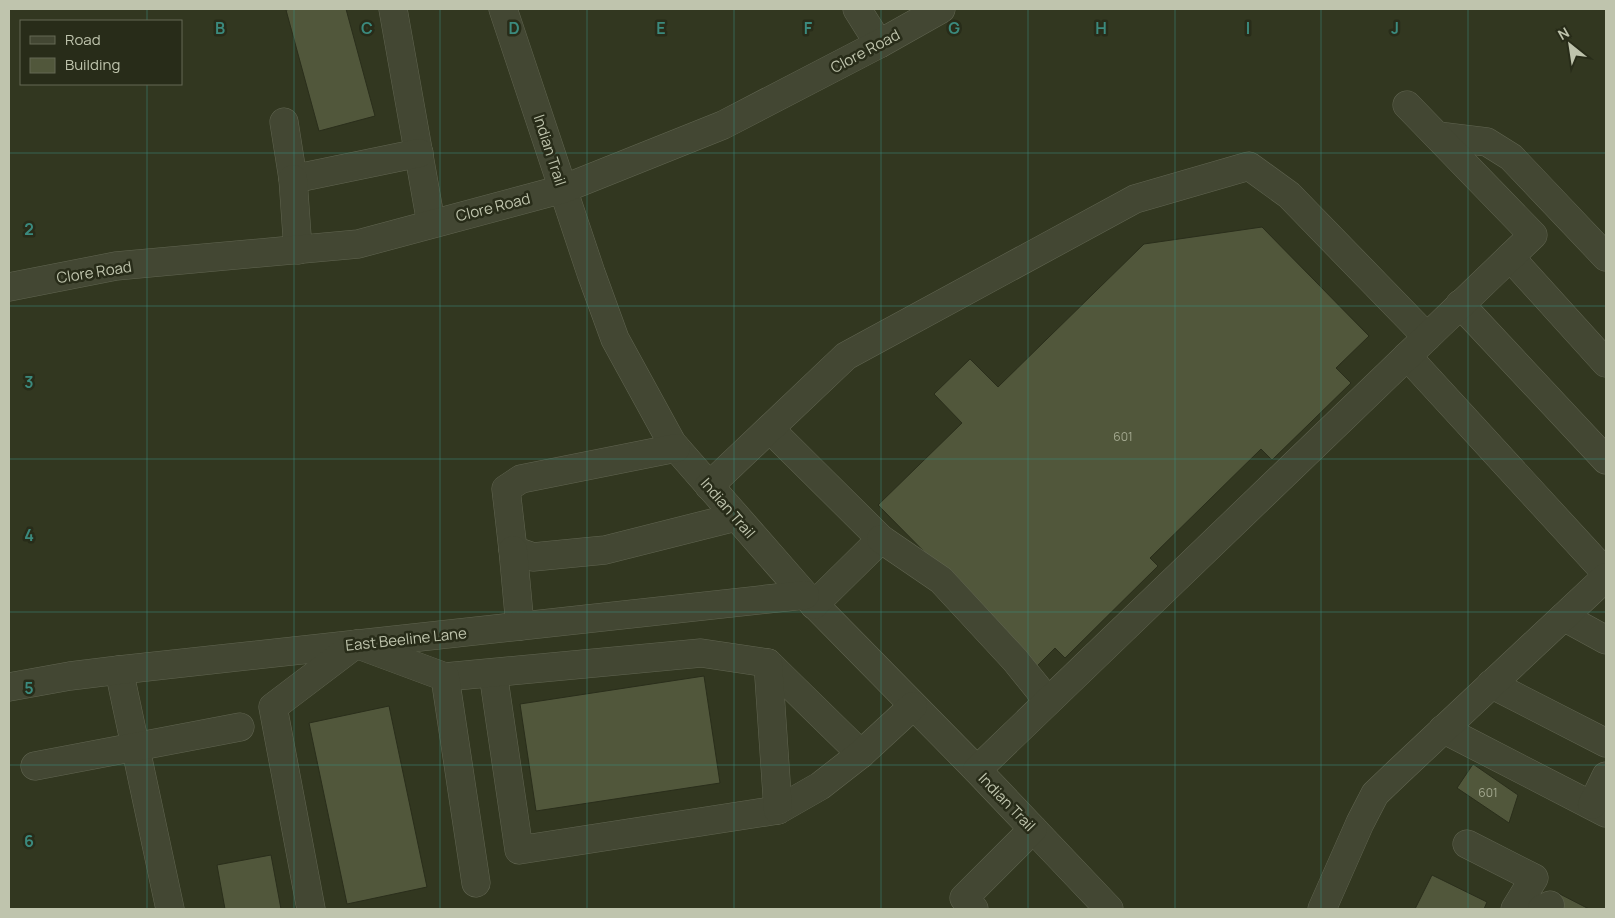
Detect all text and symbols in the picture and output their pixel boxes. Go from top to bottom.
text: B [215,17,225,39]
text: C [361,17,373,39]
text: D [508,17,520,39]
text: E [656,17,666,39]
text: F [804,17,813,39]
text: G [948,17,960,39]
text: H [1095,17,1107,39]
text: I [1246,17,1250,39]
text: J [1391,17,1399,39]
legend [20,20,182,85]
north arrow [1545,20,1595,70]
text: N [1554,23,1572,44]
street label: Clore Road [827,24,903,78]
text: Road [65,29,101,50]
text: Building [65,54,120,75]
street label: Indian Trail [529,112,571,188]
street label: Clore Road [454,188,532,226]
text: 2 [24,218,34,240]
street label: Clore Road [55,256,133,288]
text: 3 [24,371,34,393]
house number: 601 [1113,428,1133,445]
street label: Indian Trail [696,473,760,543]
text: 4 [24,524,34,546]
street label: East Beeline Lane [344,622,468,656]
text: 5 [24,677,34,699]
street label: Indian Trail [974,768,1040,836]
house number: 601 [1478,784,1498,801]
text: 6 [24,830,34,852]

